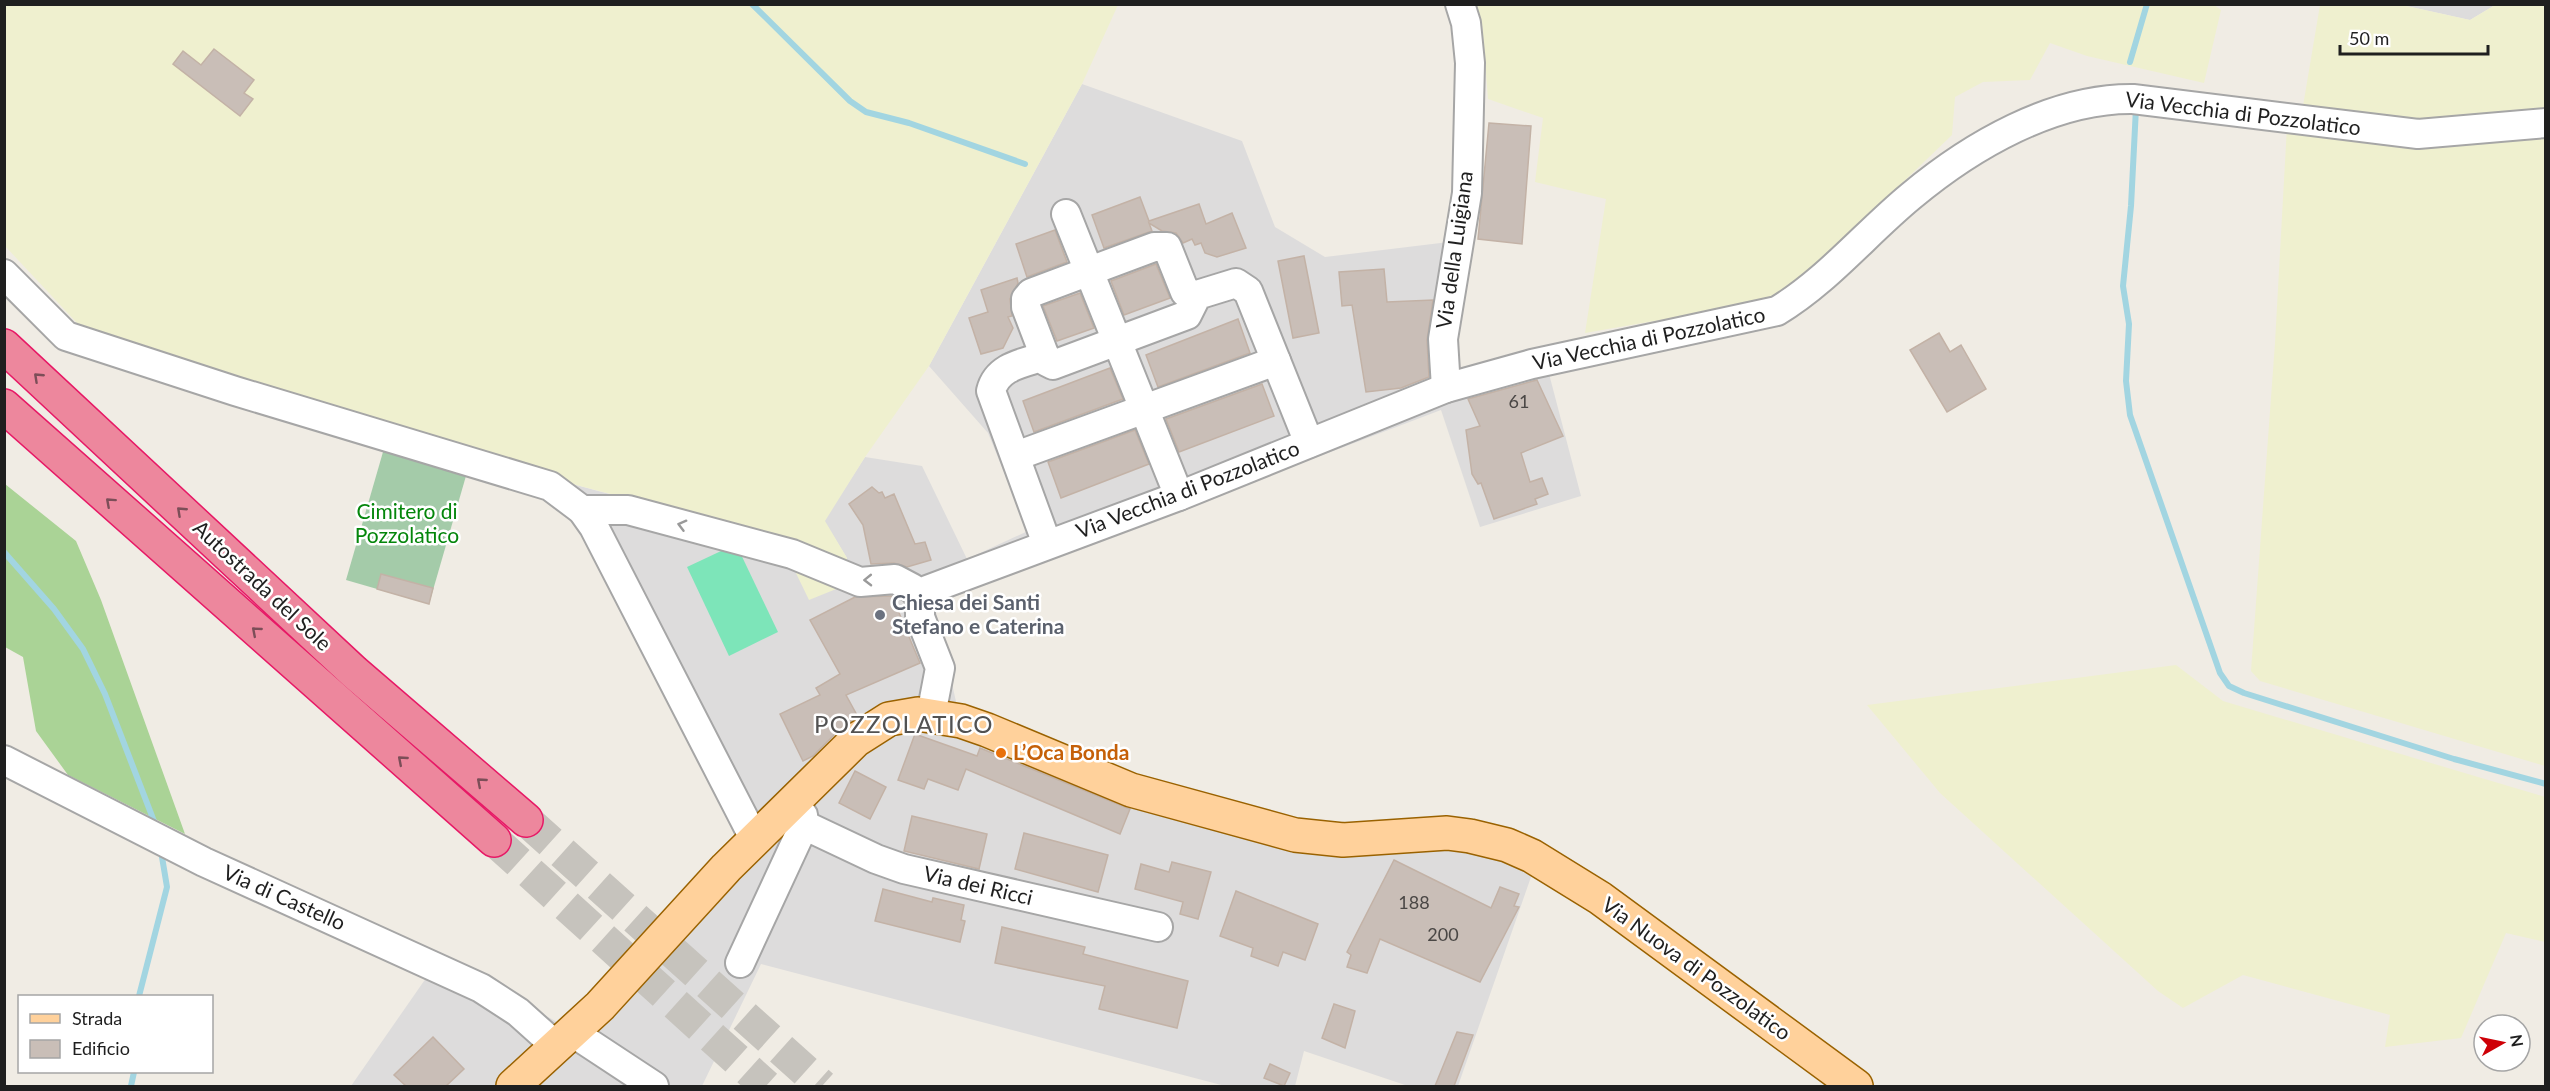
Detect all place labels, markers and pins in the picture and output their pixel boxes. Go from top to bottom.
place label: Chiesa dei Santi Stefano e Caterina [892,589,1064,638]
marker: Chiesa dei Santi Stefano e Caterina [873,608,887,622]
place label: L’Oca Bonda [1013,739,1129,764]
marker: L’Oca Bonda [994,746,1008,760]

